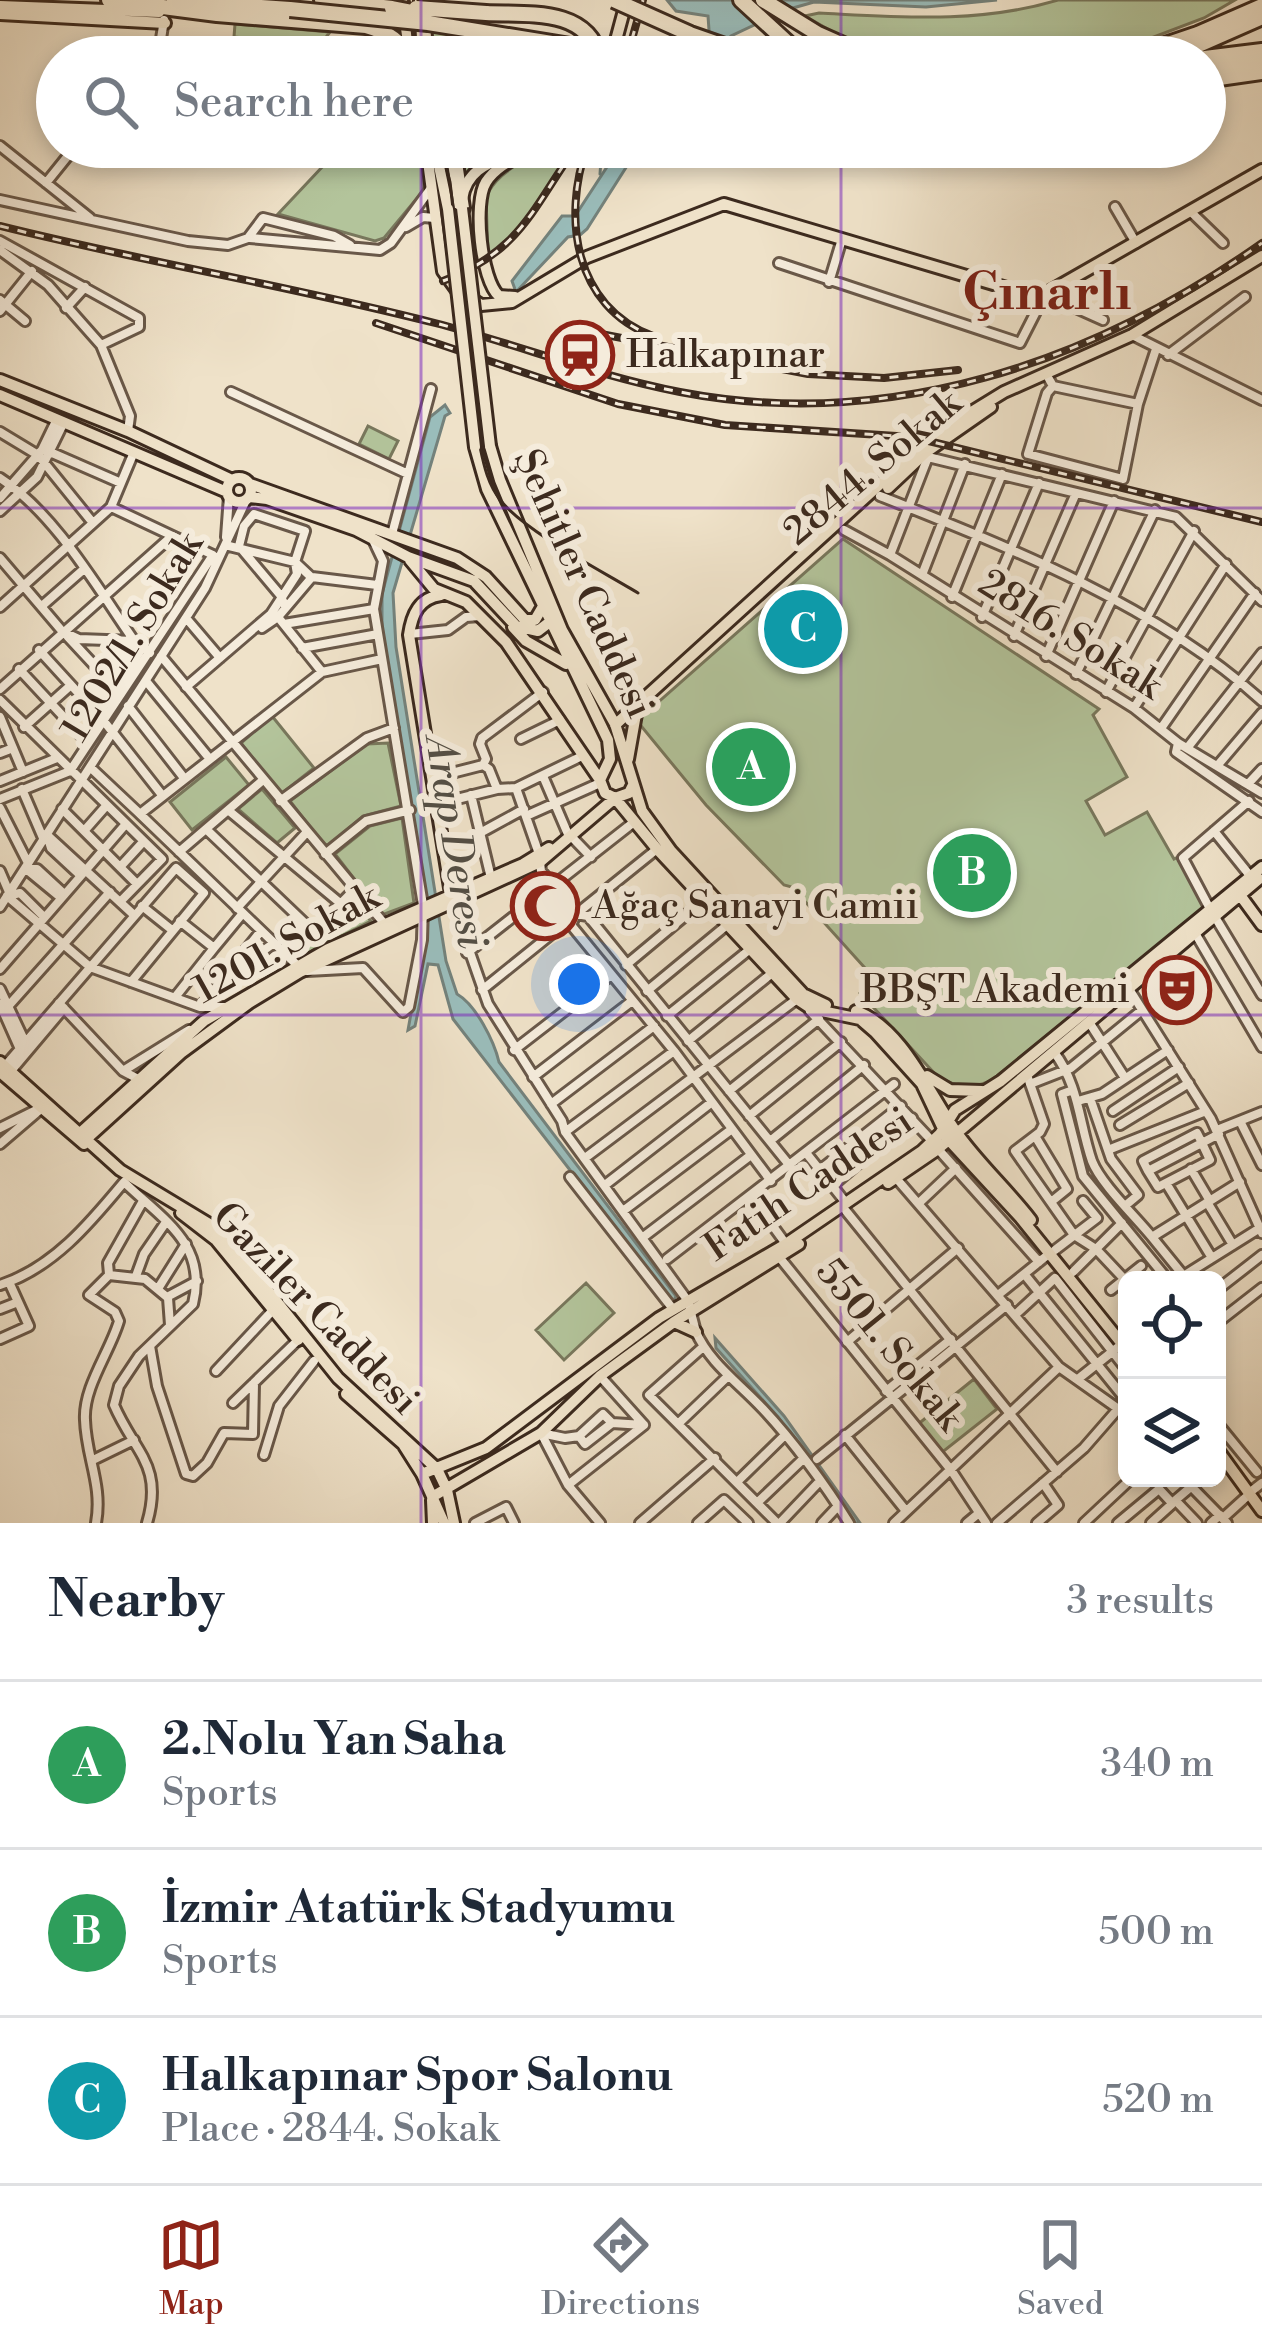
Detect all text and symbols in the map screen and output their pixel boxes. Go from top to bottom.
search box [36,36,1226,168]
icon: search [78,69,144,135]
text: Search here [174,74,414,131]
district label: Çınarlı [962,262,1132,326]
station icon: Halkapınar [545,320,615,390]
place label: Halkapınar [626,331,825,380]
street label: 2844. Sokak [774,379,973,556]
street label: Şehitler Caddesi [502,442,664,726]
street label: 1202/1. Sokak [51,522,215,750]
street label: 2816. Sokak [969,559,1172,712]
pin: C [764,584,842,674]
pin: A [712,722,790,812]
water label: Arap Deresi [411,728,498,953]
pin: B [933,828,1011,918]
mosque icon: Ağaç Sanayi Camii [510,871,580,941]
street label: 1201. Sokak [186,872,390,1015]
place label: Ağaç Sanayi Camii [591,882,919,931]
your location [549,954,609,1014]
theatre icon: BBŞT Akademi [1142,955,1212,1025]
place label: BBŞT Akademi [860,966,1130,1015]
street label: Fatih Caddesi [695,1097,923,1273]
street label: Gaziler Caddesi [201,1192,429,1426]
street label: 5501. Sokak [805,1249,974,1442]
map controls [1118,1271,1226,1487]
button: locate [1118,1271,1226,1379]
button: layers [1118,1379,1226,1487]
text: Nearby [48,1569,224,1633]
text: 3 results [1066,1577,1214,1626]
text: 2.Nolu Yan Saha [162,1712,506,1769]
text: A [73,1740,101,1789]
text: 340 m [1101,1740,1214,1789]
text: Sports [162,1769,278,1818]
text: İzmir Atatürk Stadyumu [162,1880,675,1937]
text: B [72,1908,102,1957]
text: 500 m [1099,1908,1214,1957]
text: Sports [162,1937,278,1986]
text: Halkapınar Spor Salonu [162,2048,673,2105]
text: C [73,2076,101,2125]
text: 520 m [1102,2076,1214,2125]
text: Place · 2844. Sokak [162,2105,499,2154]
tab: Map [158,2212,224,2325]
tab: Directions [541,2212,700,2325]
tab: Saved [1017,2212,1104,2325]

